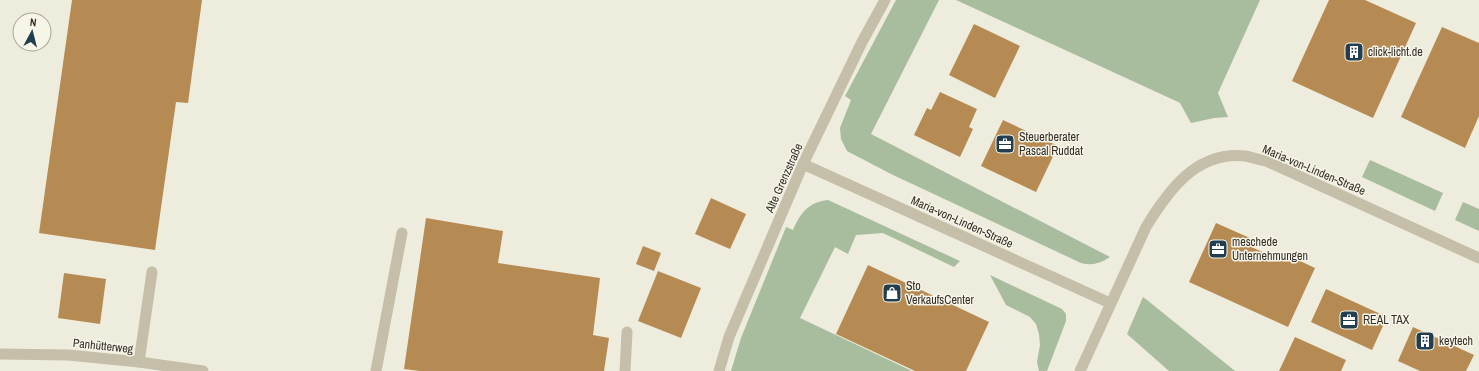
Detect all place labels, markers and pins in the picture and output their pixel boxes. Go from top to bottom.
building icon: click-licht.de [1343,41,1365,63]
place label: click-licht.de [1368,44,1423,60]
place label: Steuerberater Pascal Ruddat [1019,129,1083,159]
office icon: Steuerberater Pascal Ruddat [994,133,1016,155]
place label: meschede Unternehmungen [1232,234,1308,264]
office icon: meschede Unternehmungen [1207,238,1229,260]
place label: Sto VerkaufsCenter [906,278,975,308]
shop icon: Sto VerkaufsCenter [881,282,903,304]
office icon: REAL TAX [1338,309,1360,331]
place label: REAL TAX [1363,312,1410,328]
building icon: keytech [1414,330,1436,352]
place label: keytech [1439,333,1473,349]

